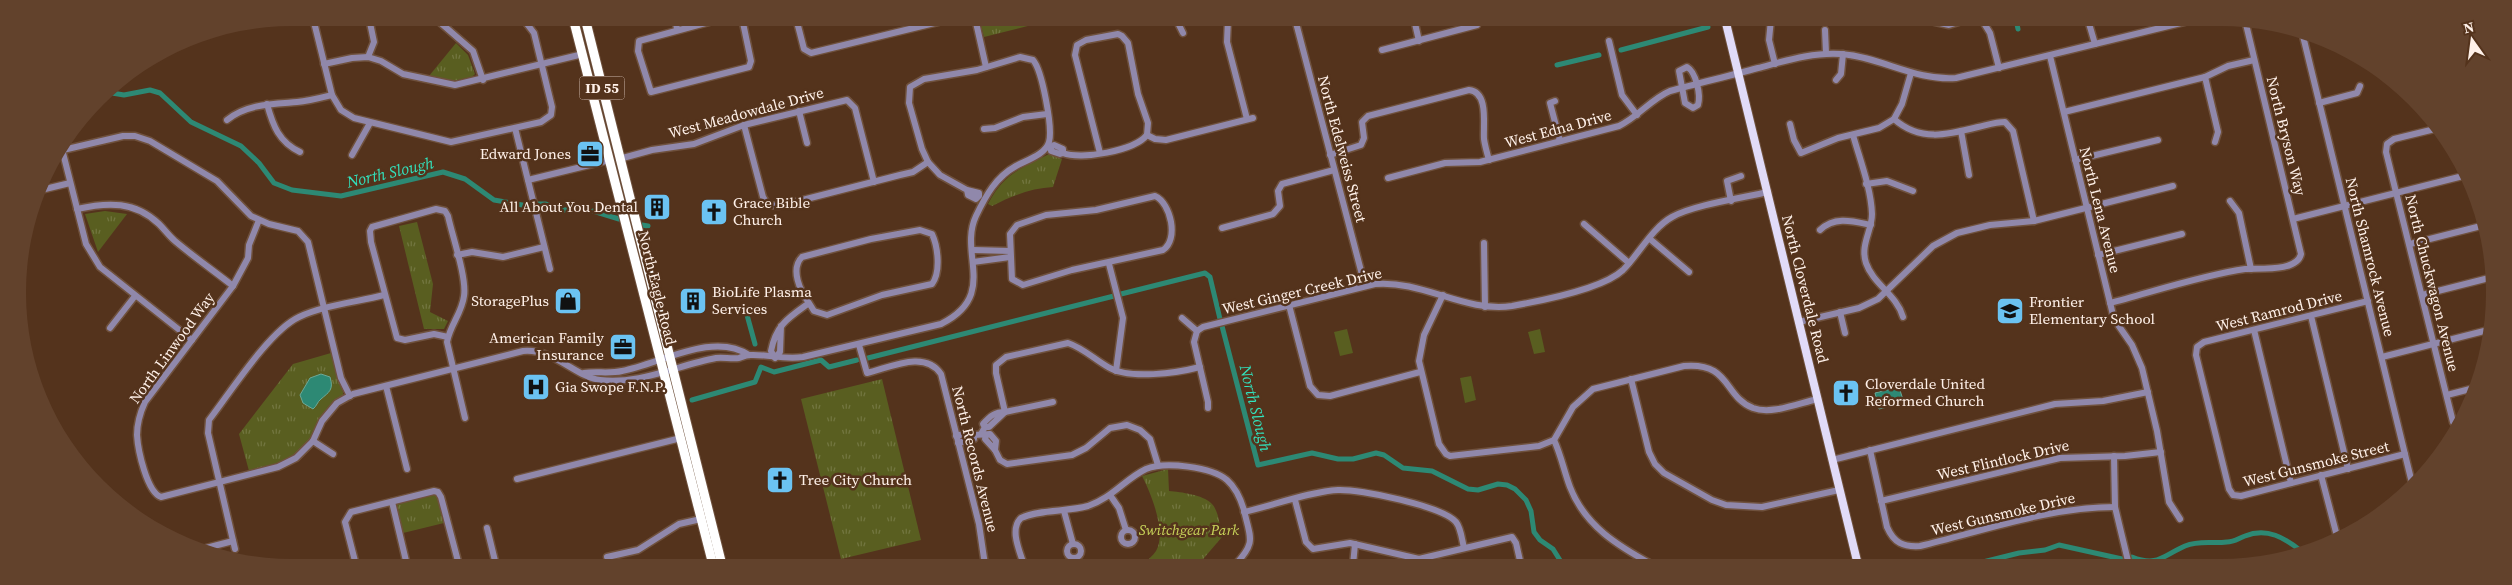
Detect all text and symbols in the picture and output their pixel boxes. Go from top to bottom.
north arrow [2447,15,2497,65]
text: N [2461,16,2476,38]
street label: North Edelweiss Street [1313,73,1372,225]
street label: North Bryson Way [2262,74,2312,198]
road number: ID 55 [580,76,624,100]
street label: West Meadowdale Drive [666,82,826,143]
street label: West Edna Drive [1502,104,1614,153]
office icon: Edward Jones [575,139,605,169]
place label: Edward Jones [480,143,571,164]
street label: North Lena Avenue [2075,145,2126,275]
water label: North Slough [343,151,436,193]
street label: North Shamrock Avenue [2341,175,2401,339]
building icon: All About You Dental [642,192,672,222]
place label: Grace Bible Church [733,192,810,230]
street label: North Chuckwagon Avenue [2400,192,2465,374]
place label: All About You Dental [499,196,639,217]
church icon: Grace Bible Church [699,197,729,227]
street label: North Cloverdale Road [1777,213,1834,366]
street label: North Eagle Road [633,229,682,348]
street label: West Ginger Creek Drive [1220,262,1384,319]
place label: BioLife Plasma Services [712,281,812,319]
street label: West Ramrod Drive [2214,285,2344,336]
shop icon: StoragePlus [553,286,583,316]
building icon: BioLife Plasma Services [678,286,708,316]
street label: North Linwood Way [124,288,219,408]
place label: StoragePlus [471,290,549,311]
place label: Frontier Elementary School [2029,291,2156,329]
school or university icon: Frontier Elementary School [1995,296,2025,326]
place label: American Family Insurance [489,327,604,365]
office icon: American Family Insurance [608,332,638,362]
water label: North Slough [1234,361,1277,454]
hospital icon: Gia Swope F.N.P. [521,372,551,402]
place label: Cloverdale United Reformed Church [1865,373,1985,411]
place label: Gia Swope F.N.P. [555,376,666,397]
church icon: Cloverdale United Reformed Church [1831,378,1861,408]
street label: North Records Avenue [947,384,1004,534]
street label: West Flintlock Drive [1935,434,2071,485]
street label: West Gunsmoke Street [2241,435,2391,492]
church icon: Tree City Church [765,465,795,495]
place label: Tree City Church [799,469,912,490]
street label: West Gunsmoke Drive [1929,487,2077,540]
park label: Switchgear Park [1139,519,1240,540]

